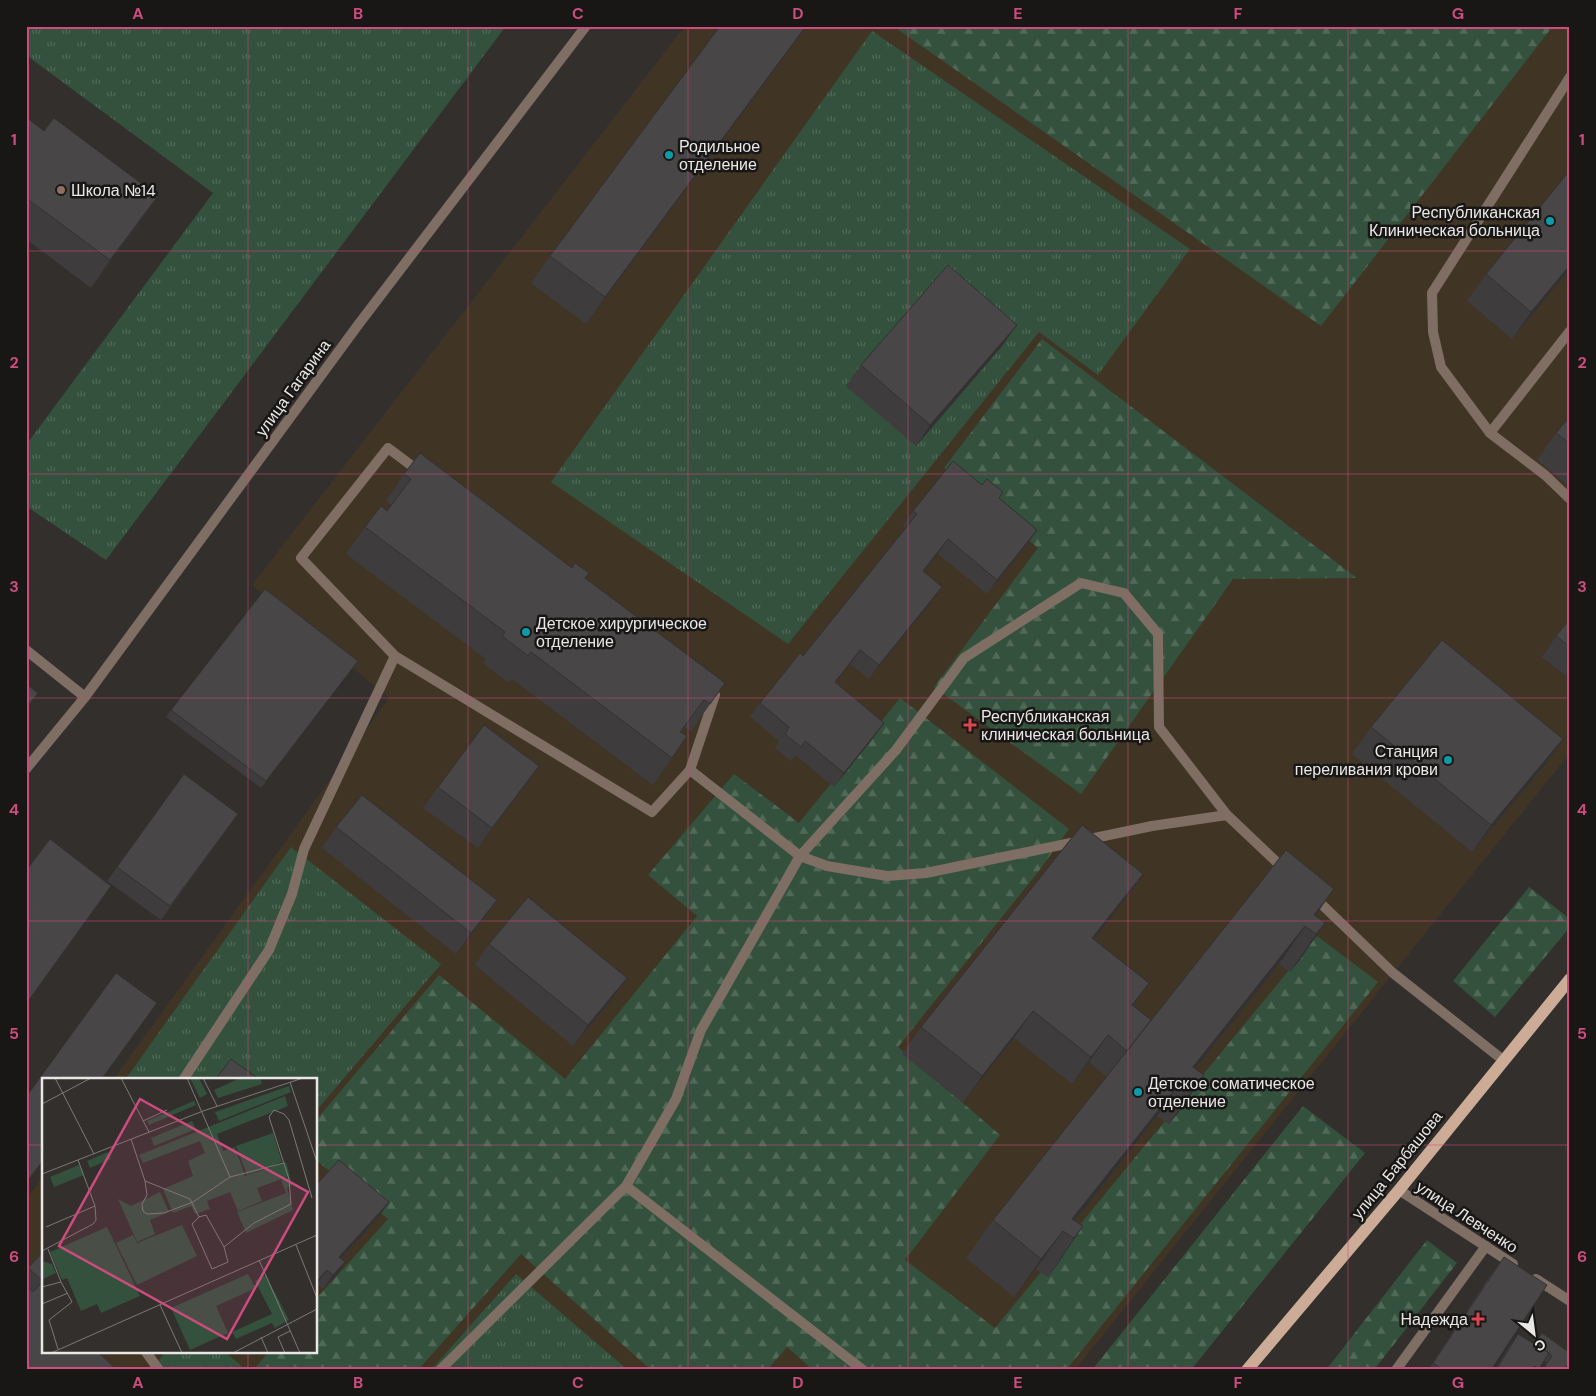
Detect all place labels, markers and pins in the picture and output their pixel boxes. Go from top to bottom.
place label: Родильное отделение [679,136,760,175]
marker: Родильное отделение [663,149,675,161]
place label: Школа №14 [71,180,156,201]
marker: Школа №14 [55,184,67,196]
place label: Республиканская Клиническая больница [1369,202,1540,241]
marker: Республиканская Клиническая больница [1544,215,1556,227]
place label: Детское хирургическое отделение [536,613,707,652]
marker: Детское хирургическое отделение [520,626,532,638]
place label: Республиканская клиническая больница [981,706,1150,745]
marker: Республиканская клиническая больница [963,718,977,732]
place label: Станция переливания крови [1295,741,1438,780]
marker: Станция переливания крови [1442,754,1454,766]
place label: Детское соматическое отделение [1148,1073,1315,1112]
marker: Детское соматическое отделение [1132,1086,1144,1098]
place label: Надежда [1401,1309,1468,1330]
marker: Надежда [1472,1313,1484,1325]

